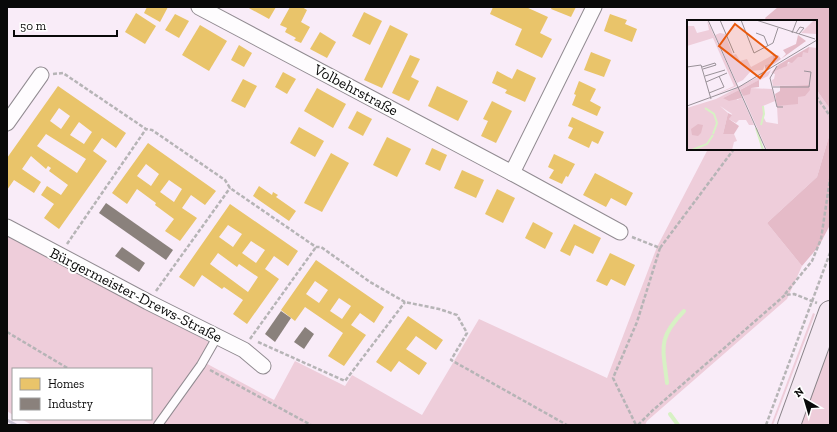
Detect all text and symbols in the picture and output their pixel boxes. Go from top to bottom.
scale bar [14,12,117,38]
text: 50 m [20,19,47,33]
inset map [687,20,817,150]
street label: Volbehrstraße [310,60,401,120]
street label: Bürgermeister-Drews-Straße [47,244,225,346]
legend [12,368,152,420]
text: Homes [48,377,84,391]
north arrow [785,380,825,420]
text: N [792,384,807,400]
text: Industry [48,397,94,411]

